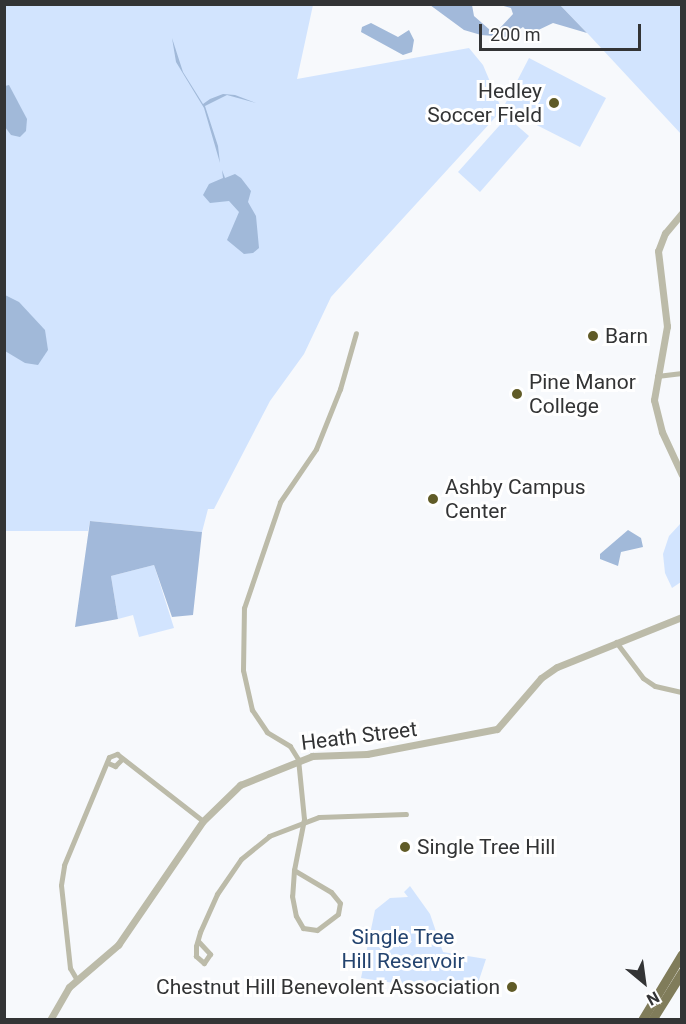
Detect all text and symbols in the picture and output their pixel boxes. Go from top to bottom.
scale bar [482,12,644,50]
text: 200 m [490,24,541,45]
place label: Hedley Soccer Field [427,78,542,128]
marker: Hedley Soccer Field [547,96,561,110]
place label: Barn [605,323,648,349]
marker: Barn [586,329,600,343]
place label: Pine Manor College [529,369,636,419]
marker: Pine Manor College [510,387,524,401]
place label: Ashby Campus Center [445,474,586,524]
marker: Ashby Campus Center [426,492,440,506]
street label: Heath Street [300,716,418,756]
place label: Single Tree Hill [417,834,556,860]
marker: Single Tree Hill [398,840,412,854]
park label: Single Tree Hill Reservoir [341,924,465,974]
north arrow [614,952,674,1012]
place label: Chestnut Hill Benevolent Association [156,974,500,1000]
marker: Chestnut Hill Benevolent Association [505,980,519,994]
text: N [643,987,663,1009]

